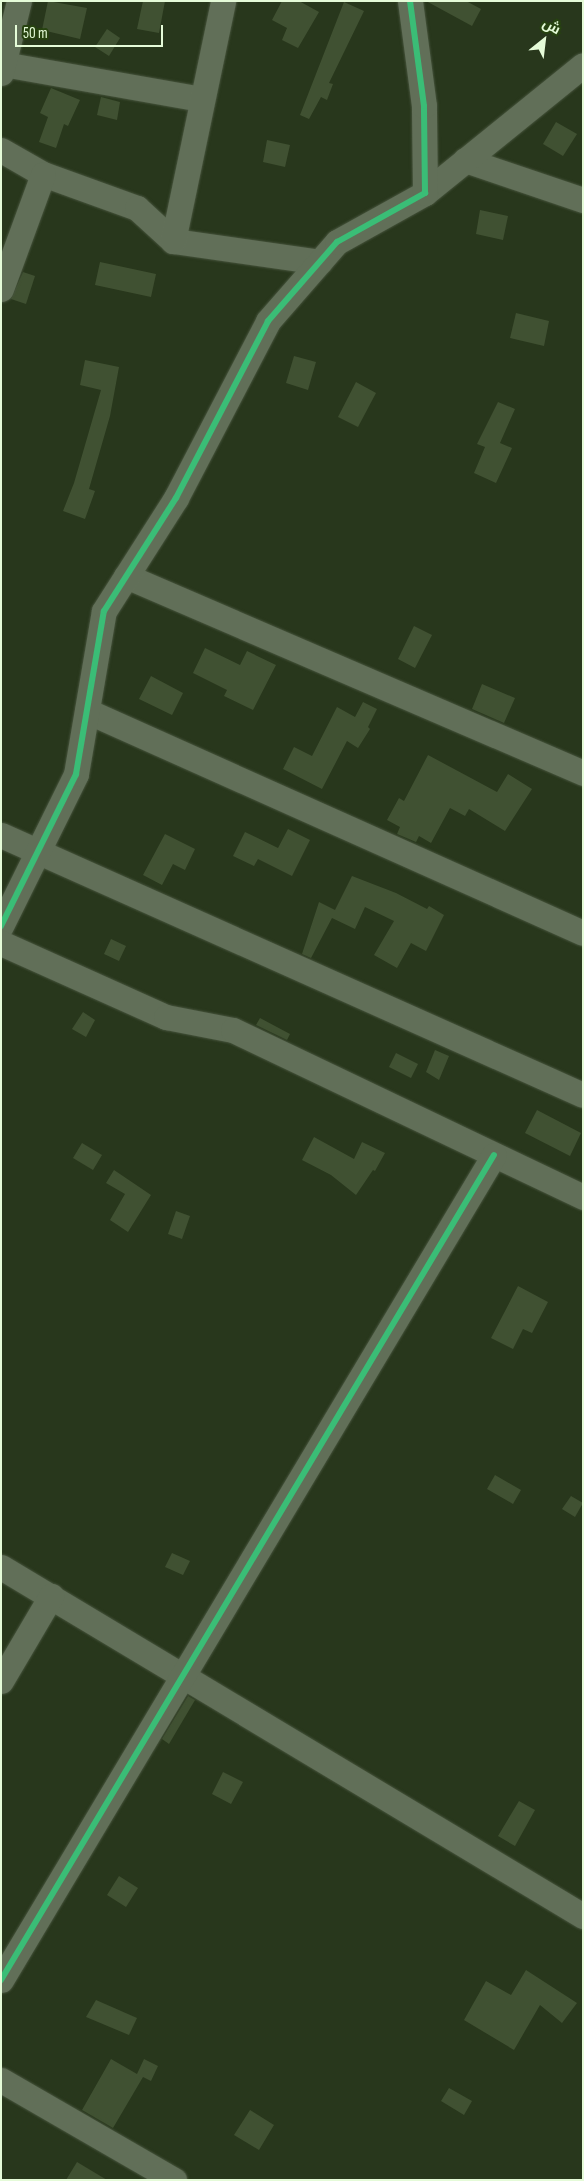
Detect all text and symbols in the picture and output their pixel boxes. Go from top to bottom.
scale bar [18,15,165,47]
north arrow [519,15,569,65]
text: ش [540,15,563,38]
text: 50 m [23,24,48,43]

